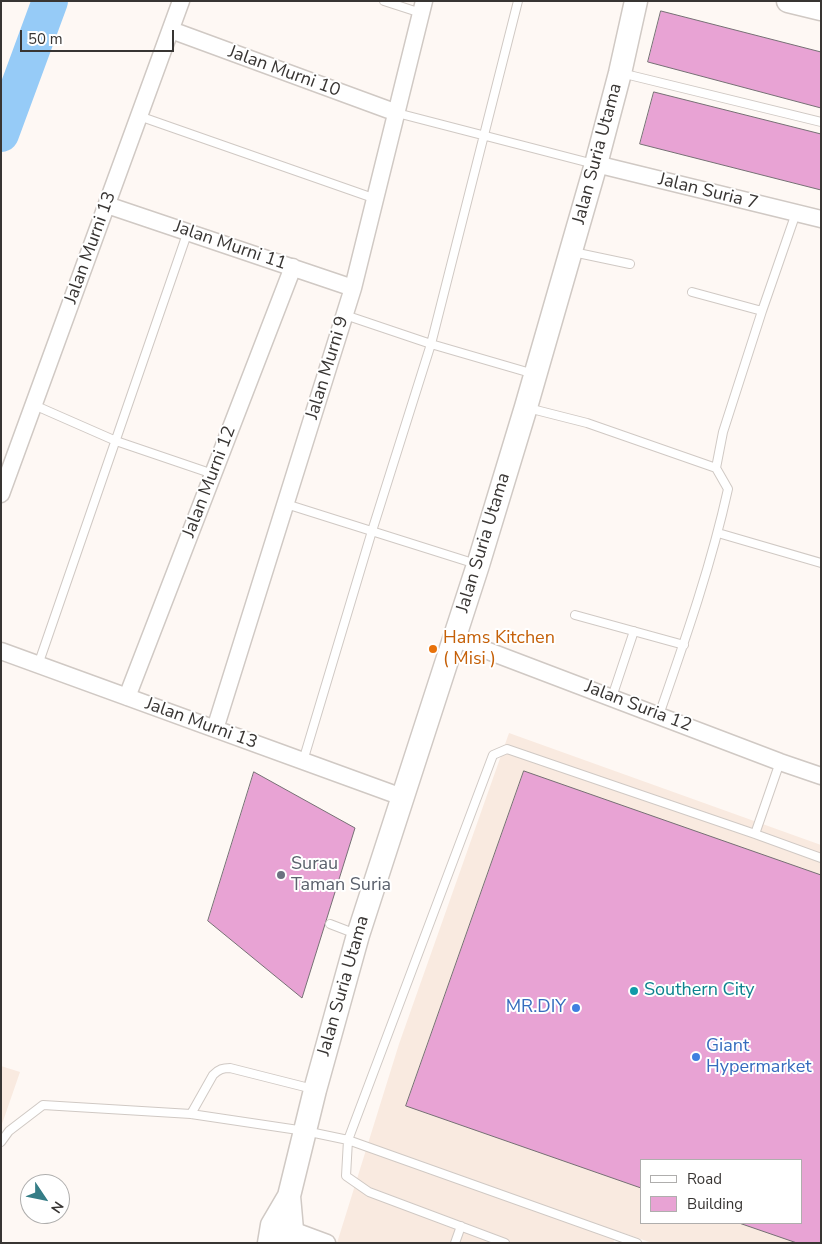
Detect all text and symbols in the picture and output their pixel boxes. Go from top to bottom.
scale bar [22,20,176,52]
text: 50 m [28,29,63,49]
street label: Jalan Murni 10 [225,42,343,102]
street label: Jalan Suria Utama [569,81,627,227]
street label: Jalan Suria 7 [656,169,760,215]
street label: Jalan Murni 13 [61,189,121,307]
street label: Jalan Murni 11 [171,217,289,275]
street label: Jalan Murni 9 [302,314,354,422]
street label: Jalan Murni 12 [179,423,241,541]
street label: Jalan Suria Utama [452,471,516,615]
place label: Hams Kitchen ( Misi ) [443,628,555,670]
marker: Hams Kitchen ( Misi ) [427,643,439,655]
street label: Jalan Suria 12 [582,677,694,737]
street label: Jalan Murni 13 [142,694,260,754]
place label: Surau Taman Suria [291,854,391,896]
marker: Surau Taman Suria [275,869,287,881]
street label: Jalan Suria Utama [314,913,374,1059]
place label: Southern City [644,980,755,1002]
marker: Southern City [628,985,640,997]
place label: MR.DIY [506,997,566,1019]
marker: MR.DIY [570,1002,582,1014]
place label: Giant Hypermarket [706,1036,811,1078]
marker: Giant Hypermarket [690,1051,702,1063]
legend [640,1159,802,1224]
text: Road [687,1169,722,1189]
north arrow [20,1174,70,1224]
text: Building [687,1194,743,1214]
text: N [46,1197,68,1217]

